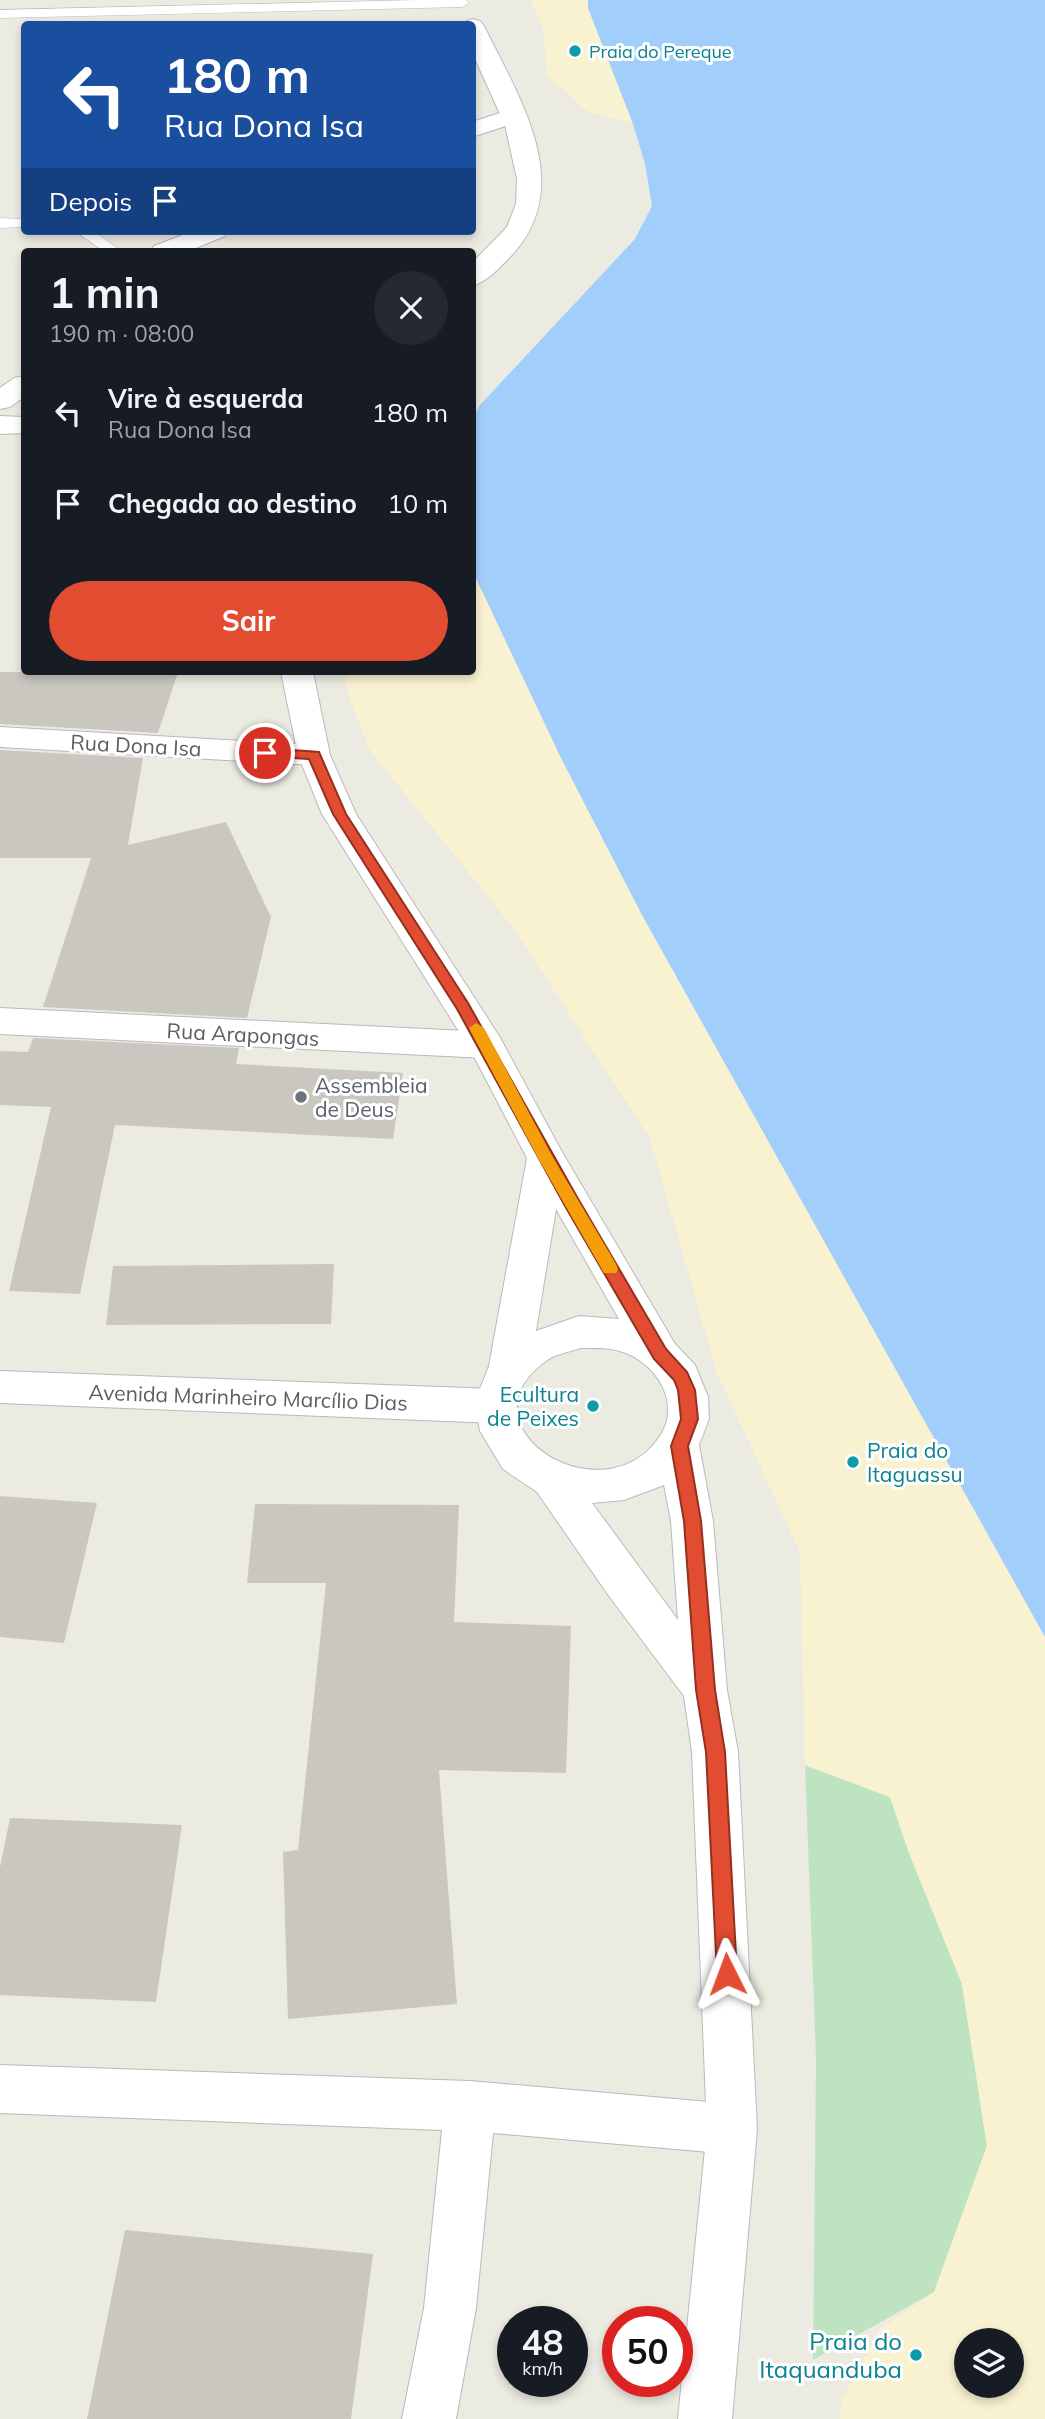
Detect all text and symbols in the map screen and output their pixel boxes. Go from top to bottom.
place label: Praia do Pereque [589,40,732,63]
marker: Praia do Pereque [567,43,583,59]
text: 180 m [164,44,310,105]
icon: left [49,49,140,140]
text: Rua Dona Isa [164,105,364,145]
icon: arrive [146,182,184,220]
text: Depois [49,185,132,218]
text: 1 min [49,266,160,319]
button: close [374,271,448,345]
text: 190 m · 08:00 [49,319,194,348]
text: Vire à esquerda [108,382,304,415]
icon: left [49,394,87,432]
text: 180 m [372,396,448,429]
text: Rua Dona Isa [108,415,252,444]
icon: arrive [49,485,87,523]
text: Chegada ao destino [108,487,357,520]
text: 10 m [387,487,448,520]
button: Sair [49,581,448,661]
pin [235,723,295,783]
street label: Rua Dona Isa [70,729,202,761]
icon: arrive [246,734,284,772]
street label: Rua Arapongas [166,1017,320,1051]
place label: Assembleia de Deus [315,1072,428,1122]
marker: Assembleia de Deus [293,1089,309,1105]
street label: Avenida Marinheiro Marcílio Dias [88,1378,408,1416]
place label: Ecultura de Peixes [487,1381,579,1431]
marker: Ecultura de Peixes [585,1398,601,1414]
place label: Praia do Itaguassu [867,1437,963,1487]
marker: Praia do Itaguassu [845,1454,861,1470]
position arrow [690,1937,764,2011]
speed limit sign: 50 [602,2306,693,2397]
text: 48 [521,2320,564,2364]
place label: Praia do Itaquanduba [759,2326,902,2384]
map controls [954,2328,1024,2398]
button: layers [954,2328,1024,2398]
marker: Praia do Itaquanduba [908,2347,924,2363]
text: km/h [522,2357,563,2380]

